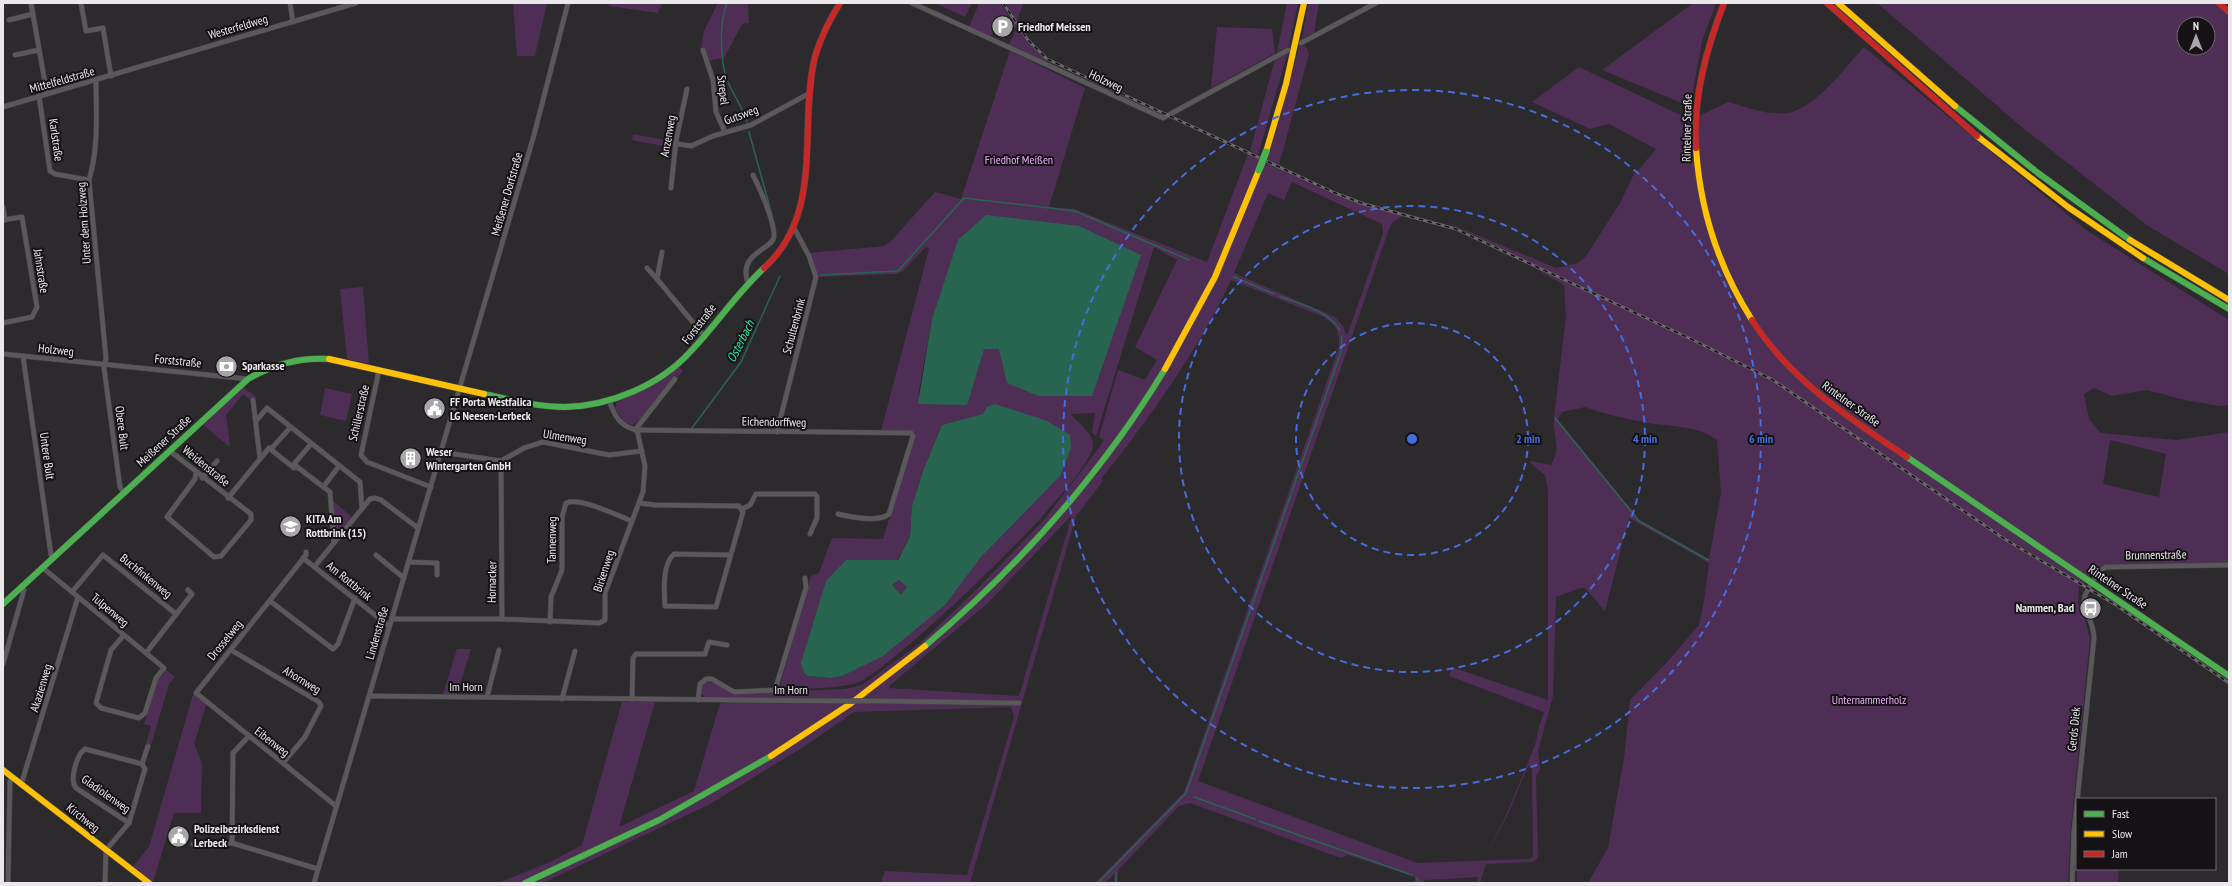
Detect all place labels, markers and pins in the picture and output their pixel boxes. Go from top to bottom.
parking icon: Friedhof Meissen [990,14,1016,40]
place label: Friedhof Meissen [1018,19,1091,34]
bank icon: Sparkasse [213,353,239,379]
place label: Sparkasse [242,358,285,373]
place label: FF Porta Westfalica LG Neesen-Lerbeck [450,394,532,423]
public building icon: FF Porta Westfalica LG Neesen-Lerbeck [421,396,447,422]
centre of rings [1405,432,1419,446]
place label: Weser Wintergarten GmbH [425,444,511,473]
building icon: Weser Wintergarten GmbH [397,446,423,472]
place label: KITA Am Rottbrink (15) [306,511,366,540]
school or university icon: KITA Am Rottbrink (15) [278,513,304,539]
bus stop icon: Nammen, Bad [2077,595,2103,621]
place label: Nammen, Bad [2016,600,2074,615]
place label: Polizeibezirksdienst Lerbeck [194,821,280,850]
public building icon: Polizeibezirksdienst Lerbeck [165,823,191,849]

